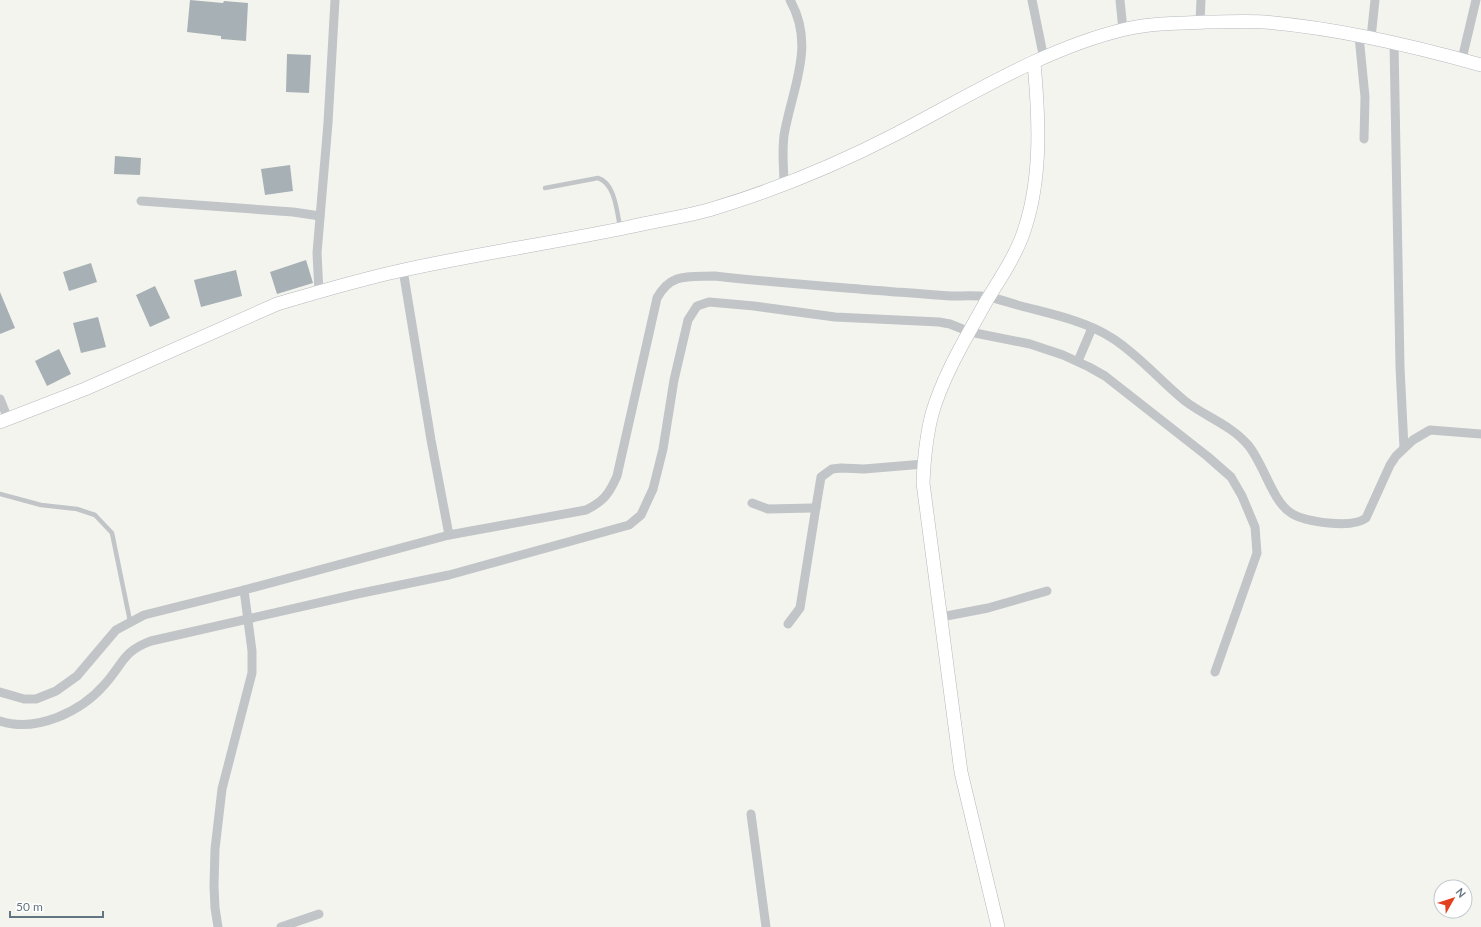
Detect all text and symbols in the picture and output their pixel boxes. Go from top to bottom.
north arrow [1433,879,1473,919]
text: N [1453,885,1469,900]
scale bar [10,893,103,919]
text: 50 m [16,899,43,914]

